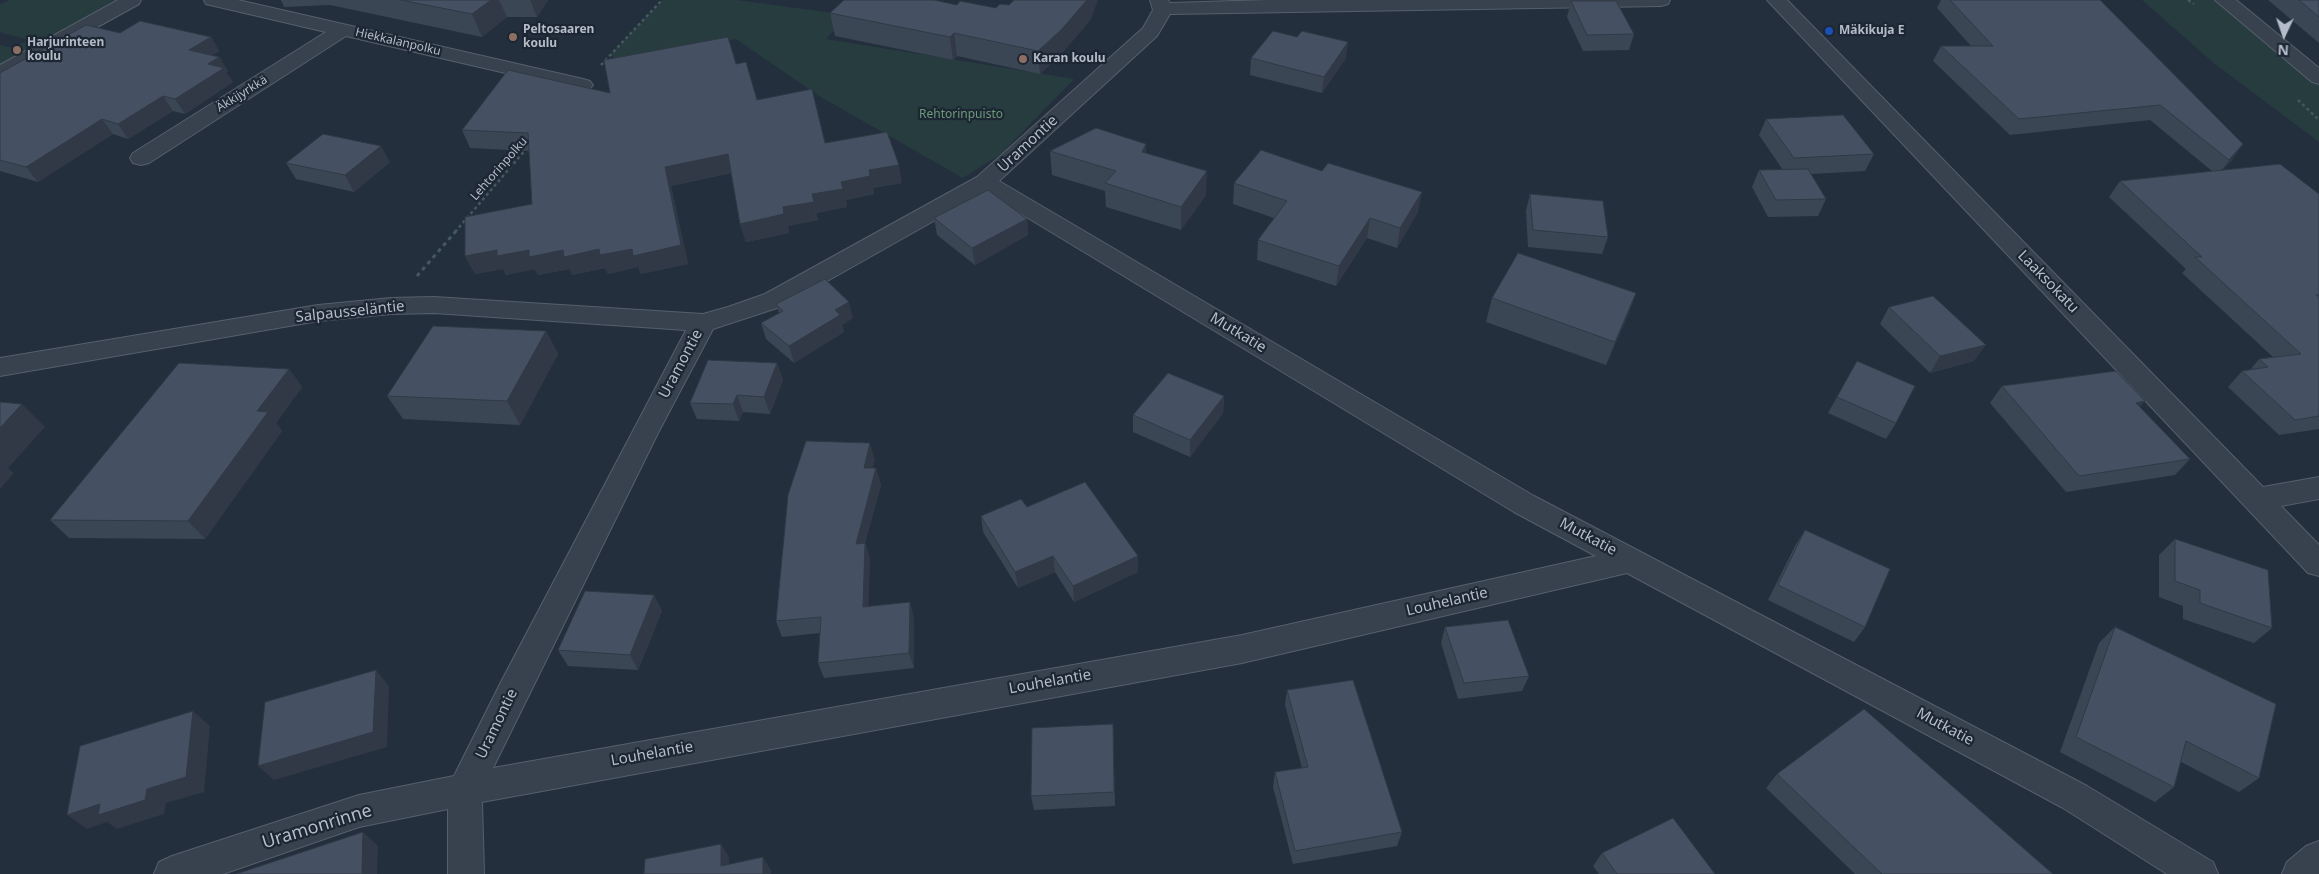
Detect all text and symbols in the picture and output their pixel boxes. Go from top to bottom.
north arrow [2259,10,2309,60]
place label: Peltosaaren koulu [523,23,594,51]
place label: Mäkikuja E [1839,24,1904,38]
street label: Hiekkalanpolku [354,25,442,59]
marker: Mäkikuja E [1823,25,1835,37]
marker: Peltosaaren koulu [507,31,519,43]
place label: Harjurinteen koulu [27,36,104,64]
text: N [2277,41,2289,60]
marker: Harjurinteen koulu [11,44,23,56]
place label: Karan koulu [1033,52,1106,66]
marker: Karan koulu [1017,53,1029,65]
street label: Äkkijyrkkä [214,73,270,115]
park label: Rehtorinpuisto [919,108,1003,122]
street label: Uramontie [994,112,1062,176]
street label: Lehtorinpolku [468,134,530,204]
street label: Laaksokatu [2014,247,2082,317]
street label: Salpausseläntie [295,297,405,327]
street label: Mutkatie [1207,309,1269,357]
street label: Uramontie [655,326,707,402]
street label: Mutkatie [1556,514,1620,560]
street label: Louhelantie [1404,584,1490,620]
street label: Louhelantie [1007,666,1093,698]
street label: Uramontie [472,686,522,762]
street label: Mutkatie [1913,704,1977,750]
street label: Louhelantie [609,738,695,770]
street label: Uramonrinne [259,800,375,854]

